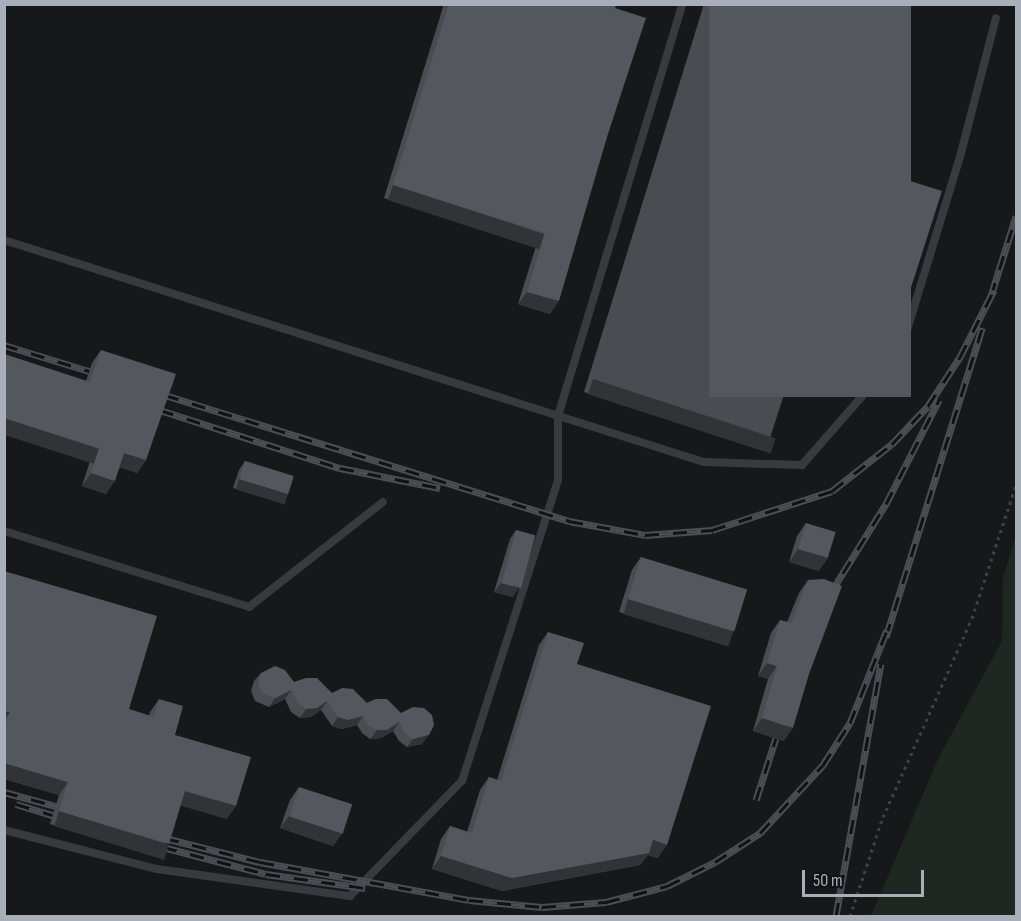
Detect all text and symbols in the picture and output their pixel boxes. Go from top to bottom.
scale bar [805,858,926,896]
text: 50 m [813,870,843,891]

